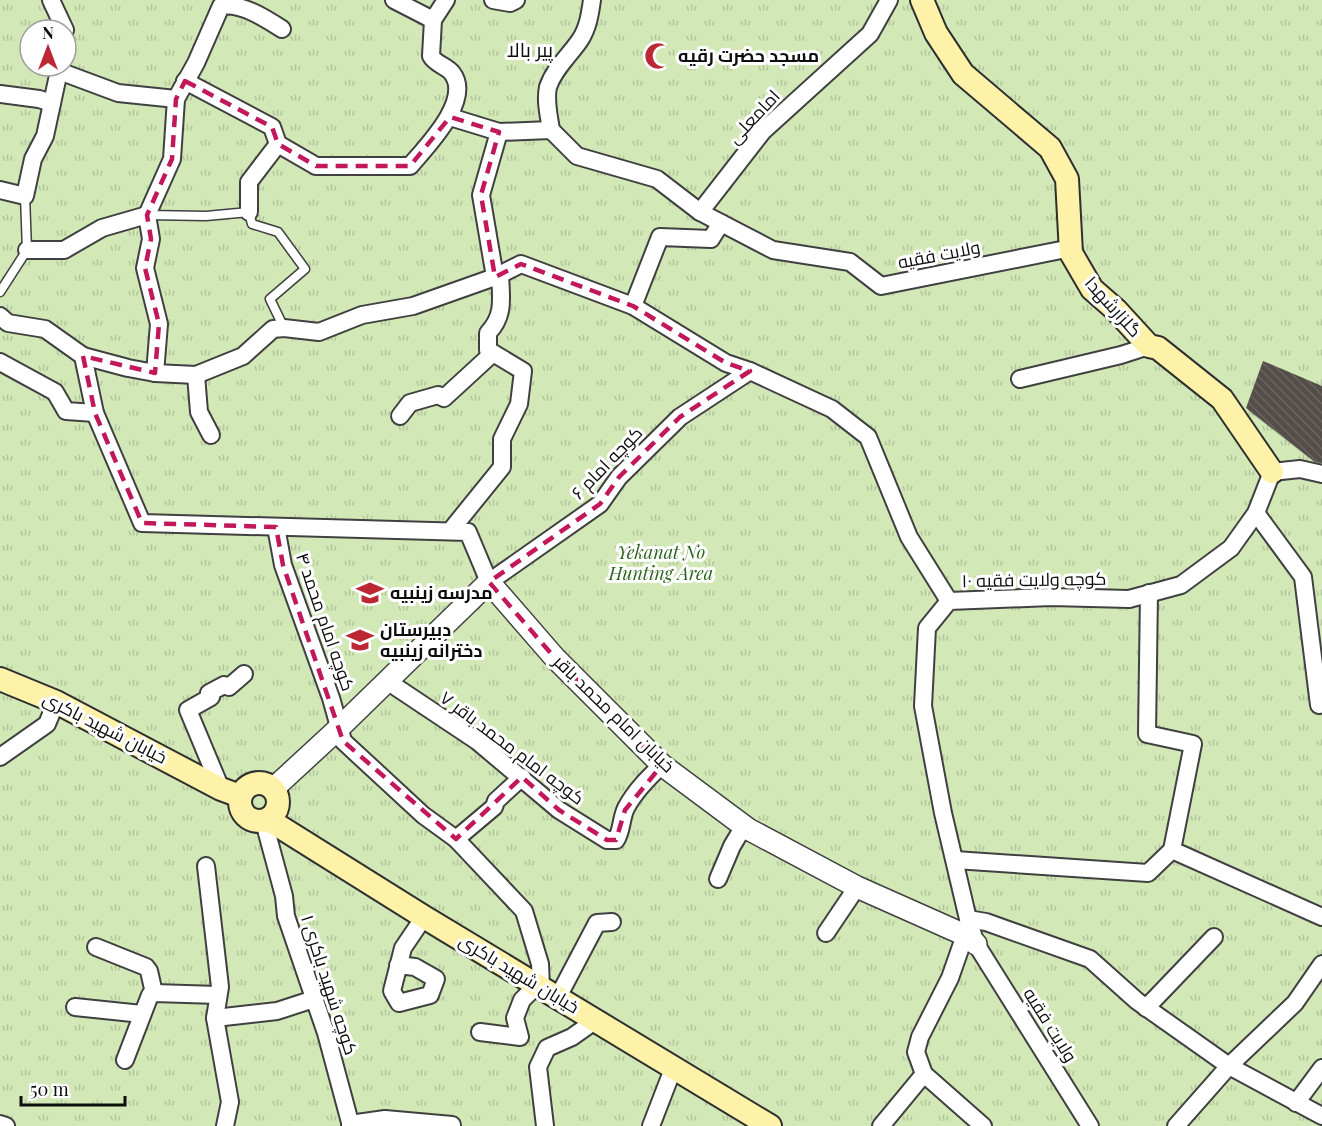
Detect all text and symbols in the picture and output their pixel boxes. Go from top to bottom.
north arrow [18,18,78,78]
text: N [42,22,54,43]
district label: پیر بالا [507,35,554,63]
mosque icon: مسجد حضرت رقیه [643,41,673,71]
place label: مسجد حضرت رقیه [678,43,819,67]
street label: امامعلی [722,84,785,149]
street label: ولایت فقیه [896,234,982,274]
street label: گلزارشهدا [1080,271,1147,342]
street label: کوچه امام ۶ [565,421,648,505]
park label: Yekanat No Hunting Area [608,540,713,585]
street label: کوچه امام محمد ۴ [290,549,361,694]
street label: کوچه ولایت فقیه ۱۰ [961,566,1106,593]
school or university icon: مدرسه زینبیه [355,578,385,608]
place label: مدرسه زینبیه [390,580,493,604]
place label: دبیرستان دخترانه زینبیه [380,617,482,662]
school or university icon: دبیرستان دخترانه زینبیه [345,625,375,655]
street label: خیابان امام محمد باقر [547,648,680,778]
street label: خیابان شهید باکری [39,685,172,769]
street label: کوچه امام محمد باقر ۷ [435,685,590,810]
street label: کوچه شهید باکری ۱ [295,912,364,1058]
street label: خیابان شهید باکری [455,928,584,1019]
street label: ولایت فقیه [1019,983,1083,1066]
scale bar [21,1069,124,1107]
text: 50 m [30,1077,69,1101]

